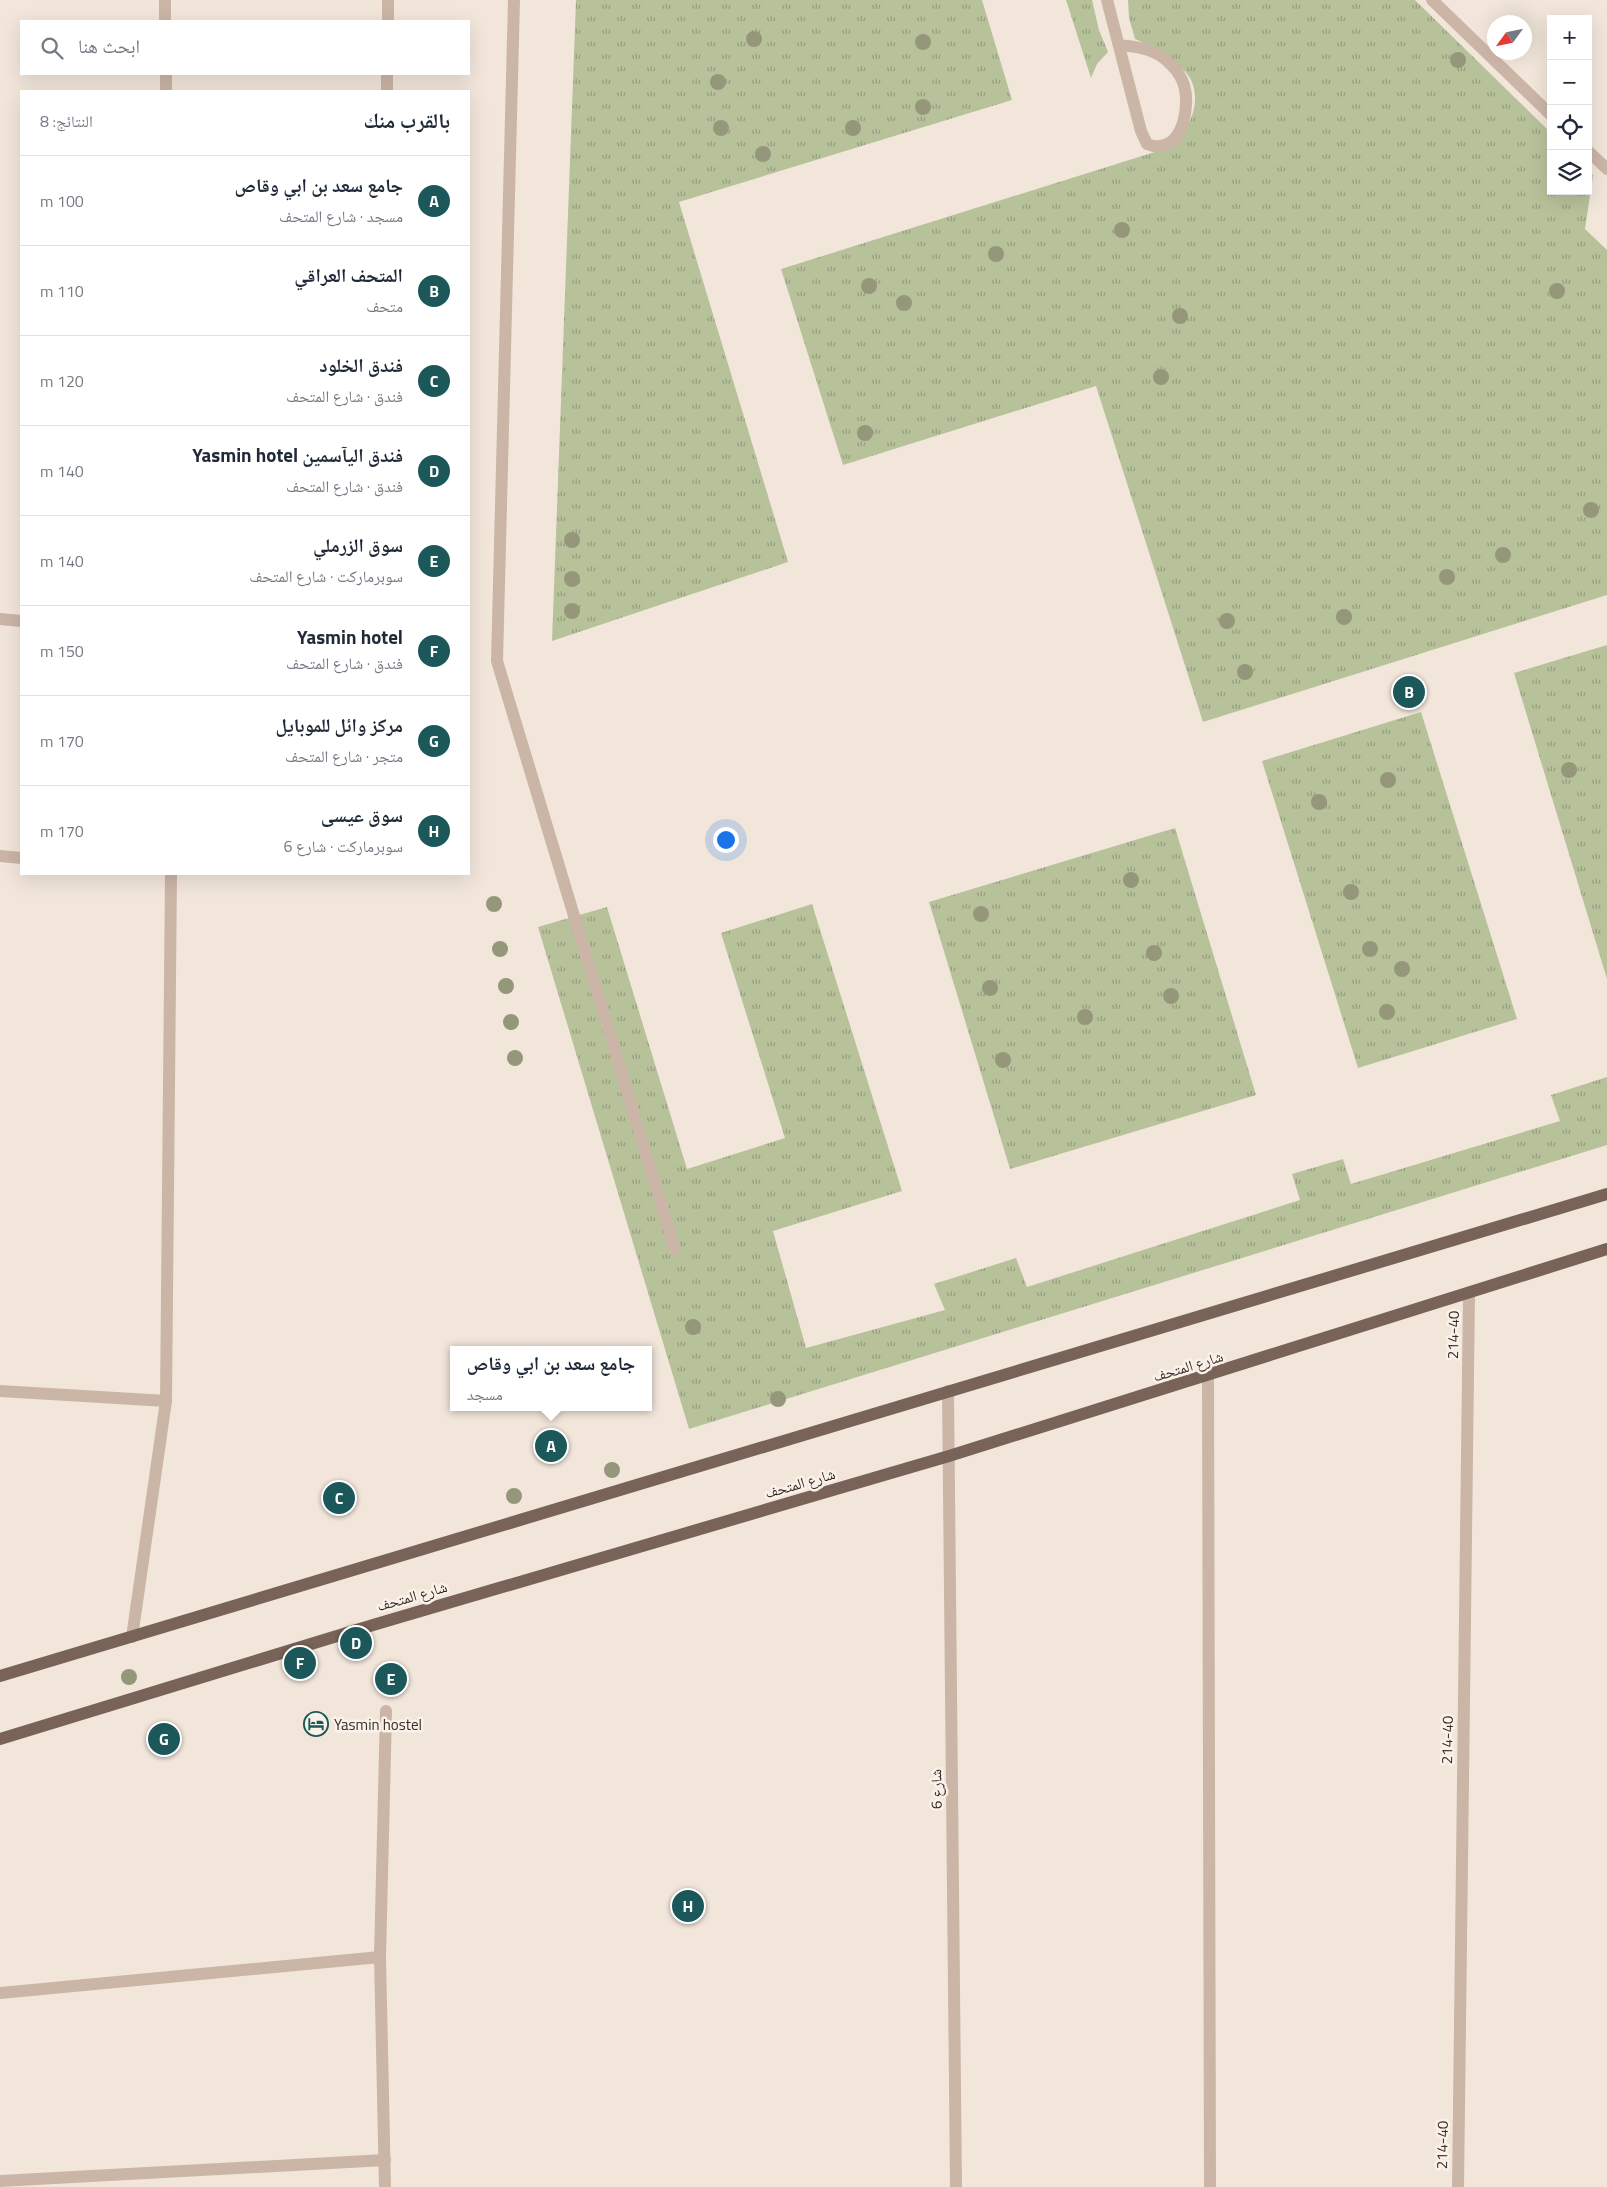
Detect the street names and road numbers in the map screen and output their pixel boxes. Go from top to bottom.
street label: 214-40 [1441,1311,1465,1359]
street label: شارع المتحف [1150,1344,1226,1388]
street label: شارع المتحف [762,1462,838,1504]
street label: شارع المتحف [374,1575,450,1617]
street label: 214-40 [1435,1716,1459,1764]
street label: شارع 6 [924,1769,948,1809]
street label: 214-40 [1430,2121,1454,2169]

